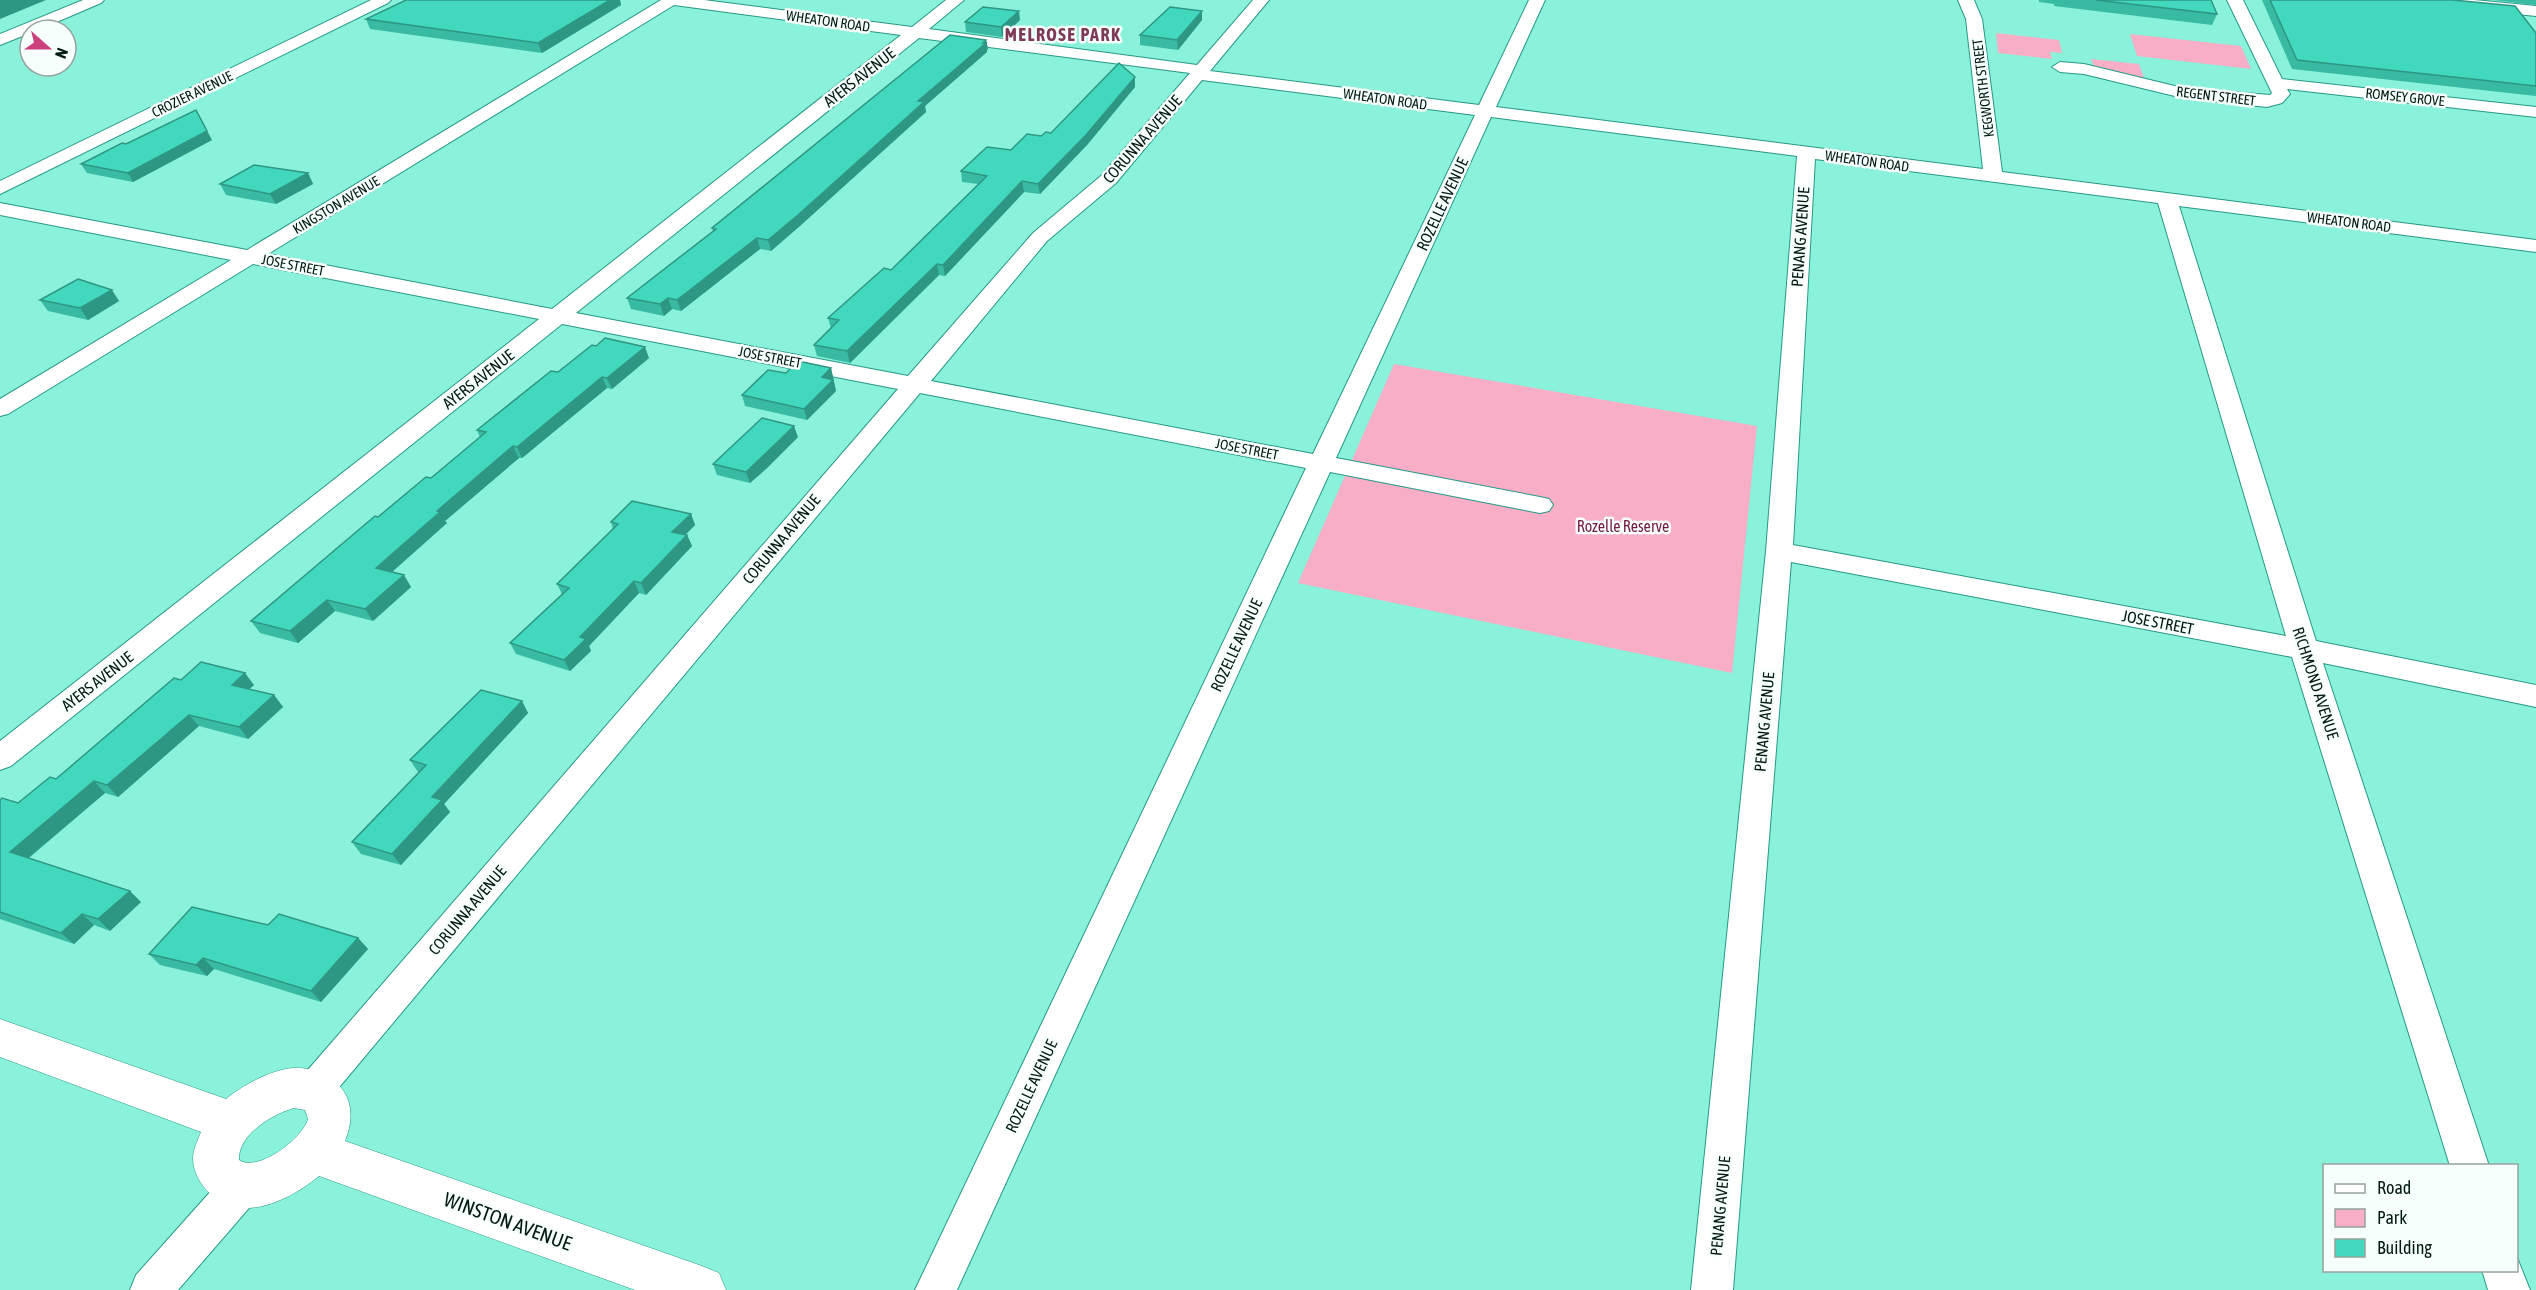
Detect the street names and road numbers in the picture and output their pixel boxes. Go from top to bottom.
street label: WHEATON ROAD [785,7,871,35]
street label: KEGWORTH STREET [1969,38,1997,138]
street label: AYERS AVENUE [820,43,898,110]
street label: CROZIER AVENUE [149,68,235,120]
street label: REGENT STREET [2175,83,2257,109]
street label: WHEATON ROAD [1342,85,1428,113]
street label: ROMSEY GROVE [2365,85,2445,109]
street label: CORUNNA AVENUE [1099,91,1185,187]
street label: WHEATON ROAD [1824,147,1910,175]
street label: ROZELLE AVENUE [1413,155,1471,253]
street label: KINGSTON AVENUE [290,173,382,237]
street label: PENANG AVENUE [1788,186,1812,287]
street label: WHEATON ROAD [2306,209,2392,235]
street label: JOSE STREET [260,251,326,279]
street label: JOSE STREET [737,343,803,371]
street label: AYERS AVENUE [439,345,517,412]
street label: JOSE STREET [1214,435,1280,463]
street label: CORUNNA AVENUE [739,491,824,587]
street label: ROZELLE AVENUE [1207,596,1265,694]
street label: JOSE STREET [2121,606,2195,638]
street label: RICHMOND AVENUE [2289,625,2343,742]
street label: AYERS AVENUE [58,647,136,714]
street label: PENANG AVENUE [1751,671,1777,773]
street label: CORUNNA AVENUE [425,862,510,958]
street label: ROZELLE AVENUE [1002,1037,1060,1135]
street label: PENANG AVENUE [1707,1155,1733,1257]
street label: WINSTON AVENUE [441,1187,575,1255]

